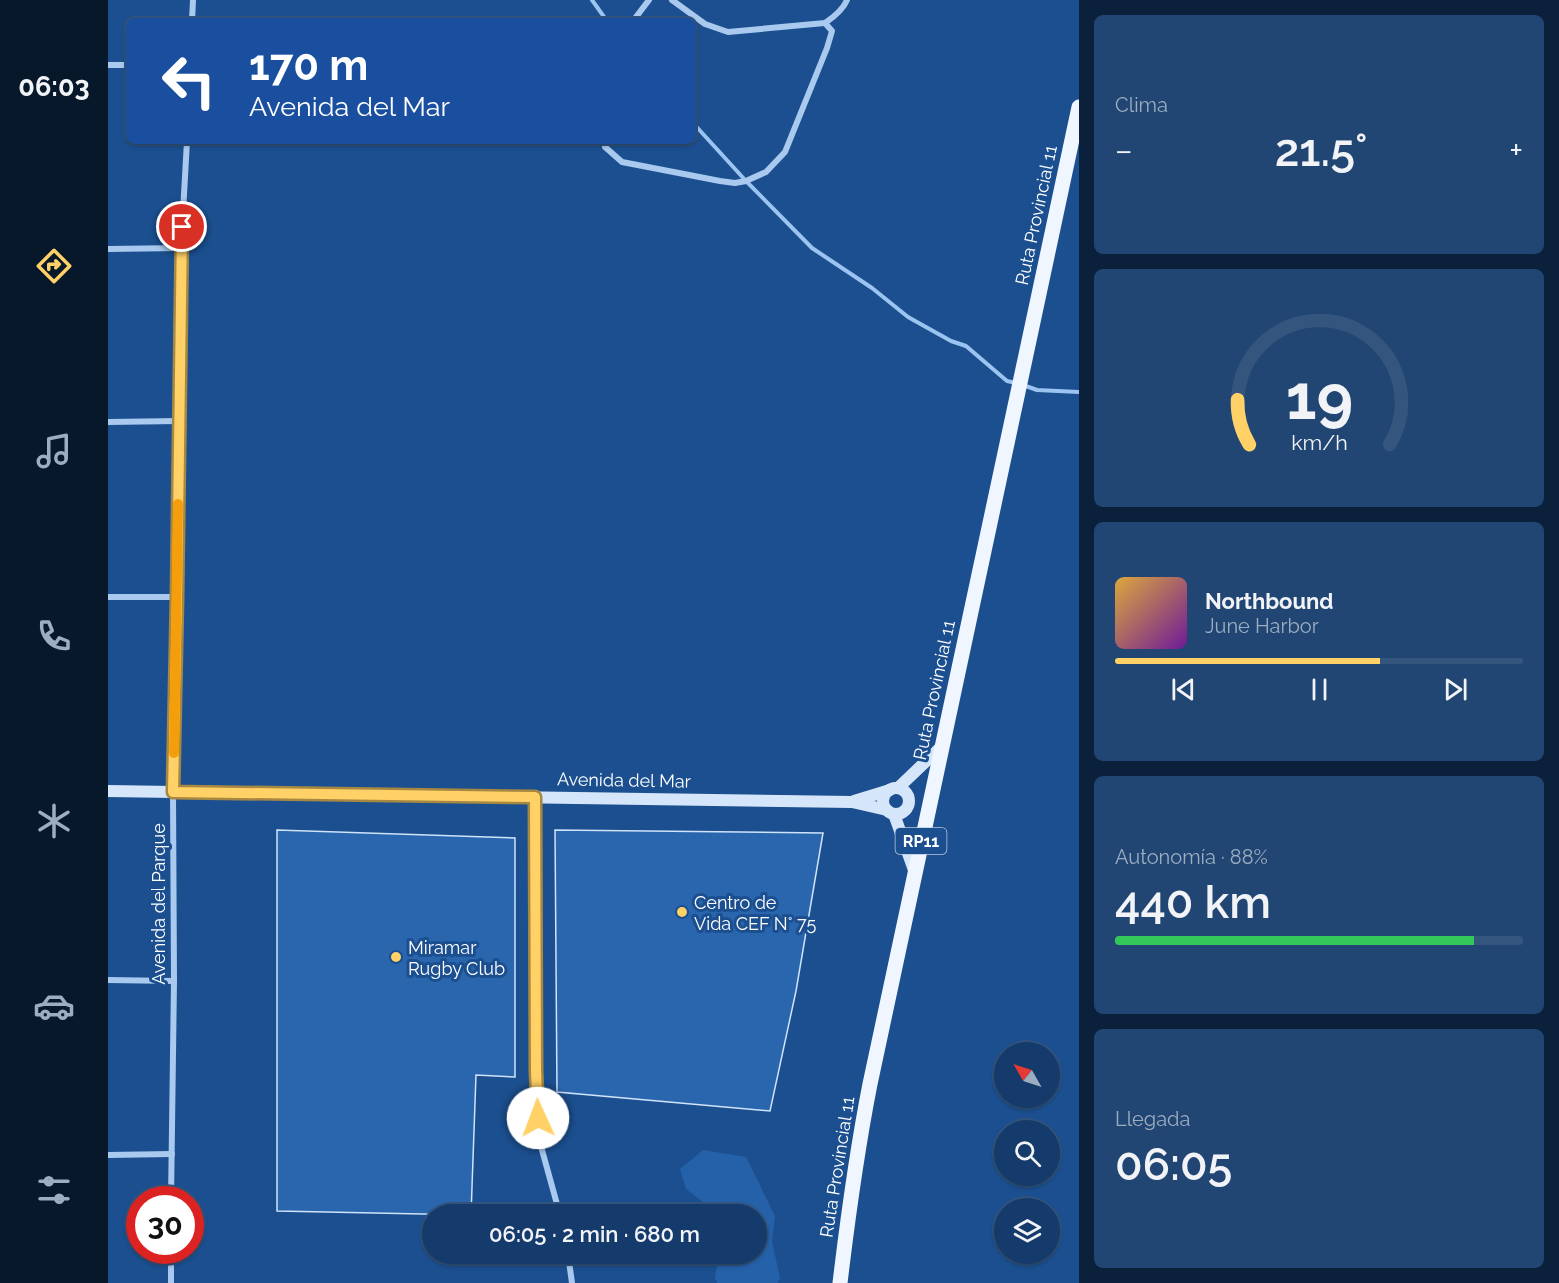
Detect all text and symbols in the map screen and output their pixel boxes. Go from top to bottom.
text: 170 m [249,41,368,90]
icon: left [150,42,228,120]
text: 06:03 [18,71,90,102]
text: Avenida del Mar [249,91,450,122]
text: Clima [1115,93,1168,117]
text: 21.5° [1275,124,1367,177]
text: − [1115,131,1133,170]
text: + [1509,131,1523,170]
street label: Ruta Provincial 11 [1011,143,1061,287]
pin [156,201,207,252]
icon: arrive [165,210,198,243]
icon: directions [33,245,75,287]
text: 19 [1285,360,1353,434]
icon: music [33,430,75,472]
text: km/h [1291,430,1347,455]
text: Northbound [1205,588,1334,614]
text: June Harbor [1205,614,1319,638]
icon: phone [33,615,75,657]
street label: Ruta Provincial 11 [909,618,959,762]
icon: previous [1167,673,1200,706]
icon: pause [1303,673,1336,706]
icon: next [1439,673,1472,706]
street label: Avenida del Mar [557,768,692,792]
icon: climate [33,800,75,842]
street label: Avenida del Parque [148,823,169,985]
road number: RP11 [896,828,946,854]
text: Autonomía · 88% [1115,845,1268,869]
text: 440 km [1115,876,1271,929]
place label: Centro de Vida CEF N° 75 [694,892,816,934]
marker: Centro de Vida CEF N° 75 [675,905,689,919]
place label: Miramar Rugby Club [408,937,505,979]
marker: Miramar Rugby Club [389,950,403,964]
icon: car [33,985,75,1027]
north arrow [994,1042,1060,1108]
map controls [994,1042,1060,1264]
position arrow [506,1086,570,1150]
street label: Ruta Provincial 11 [815,1095,859,1239]
text: Llegada [1115,1107,1190,1131]
button: search [994,1120,1060,1186]
text: 06:05 [1115,1138,1232,1191]
icon: filters [33,1169,75,1211]
speed limit sign: 30 [126,1186,204,1264]
button: layers [994,1198,1060,1264]
text: 06:05 · 2 min · 680 m [489,1221,700,1247]

